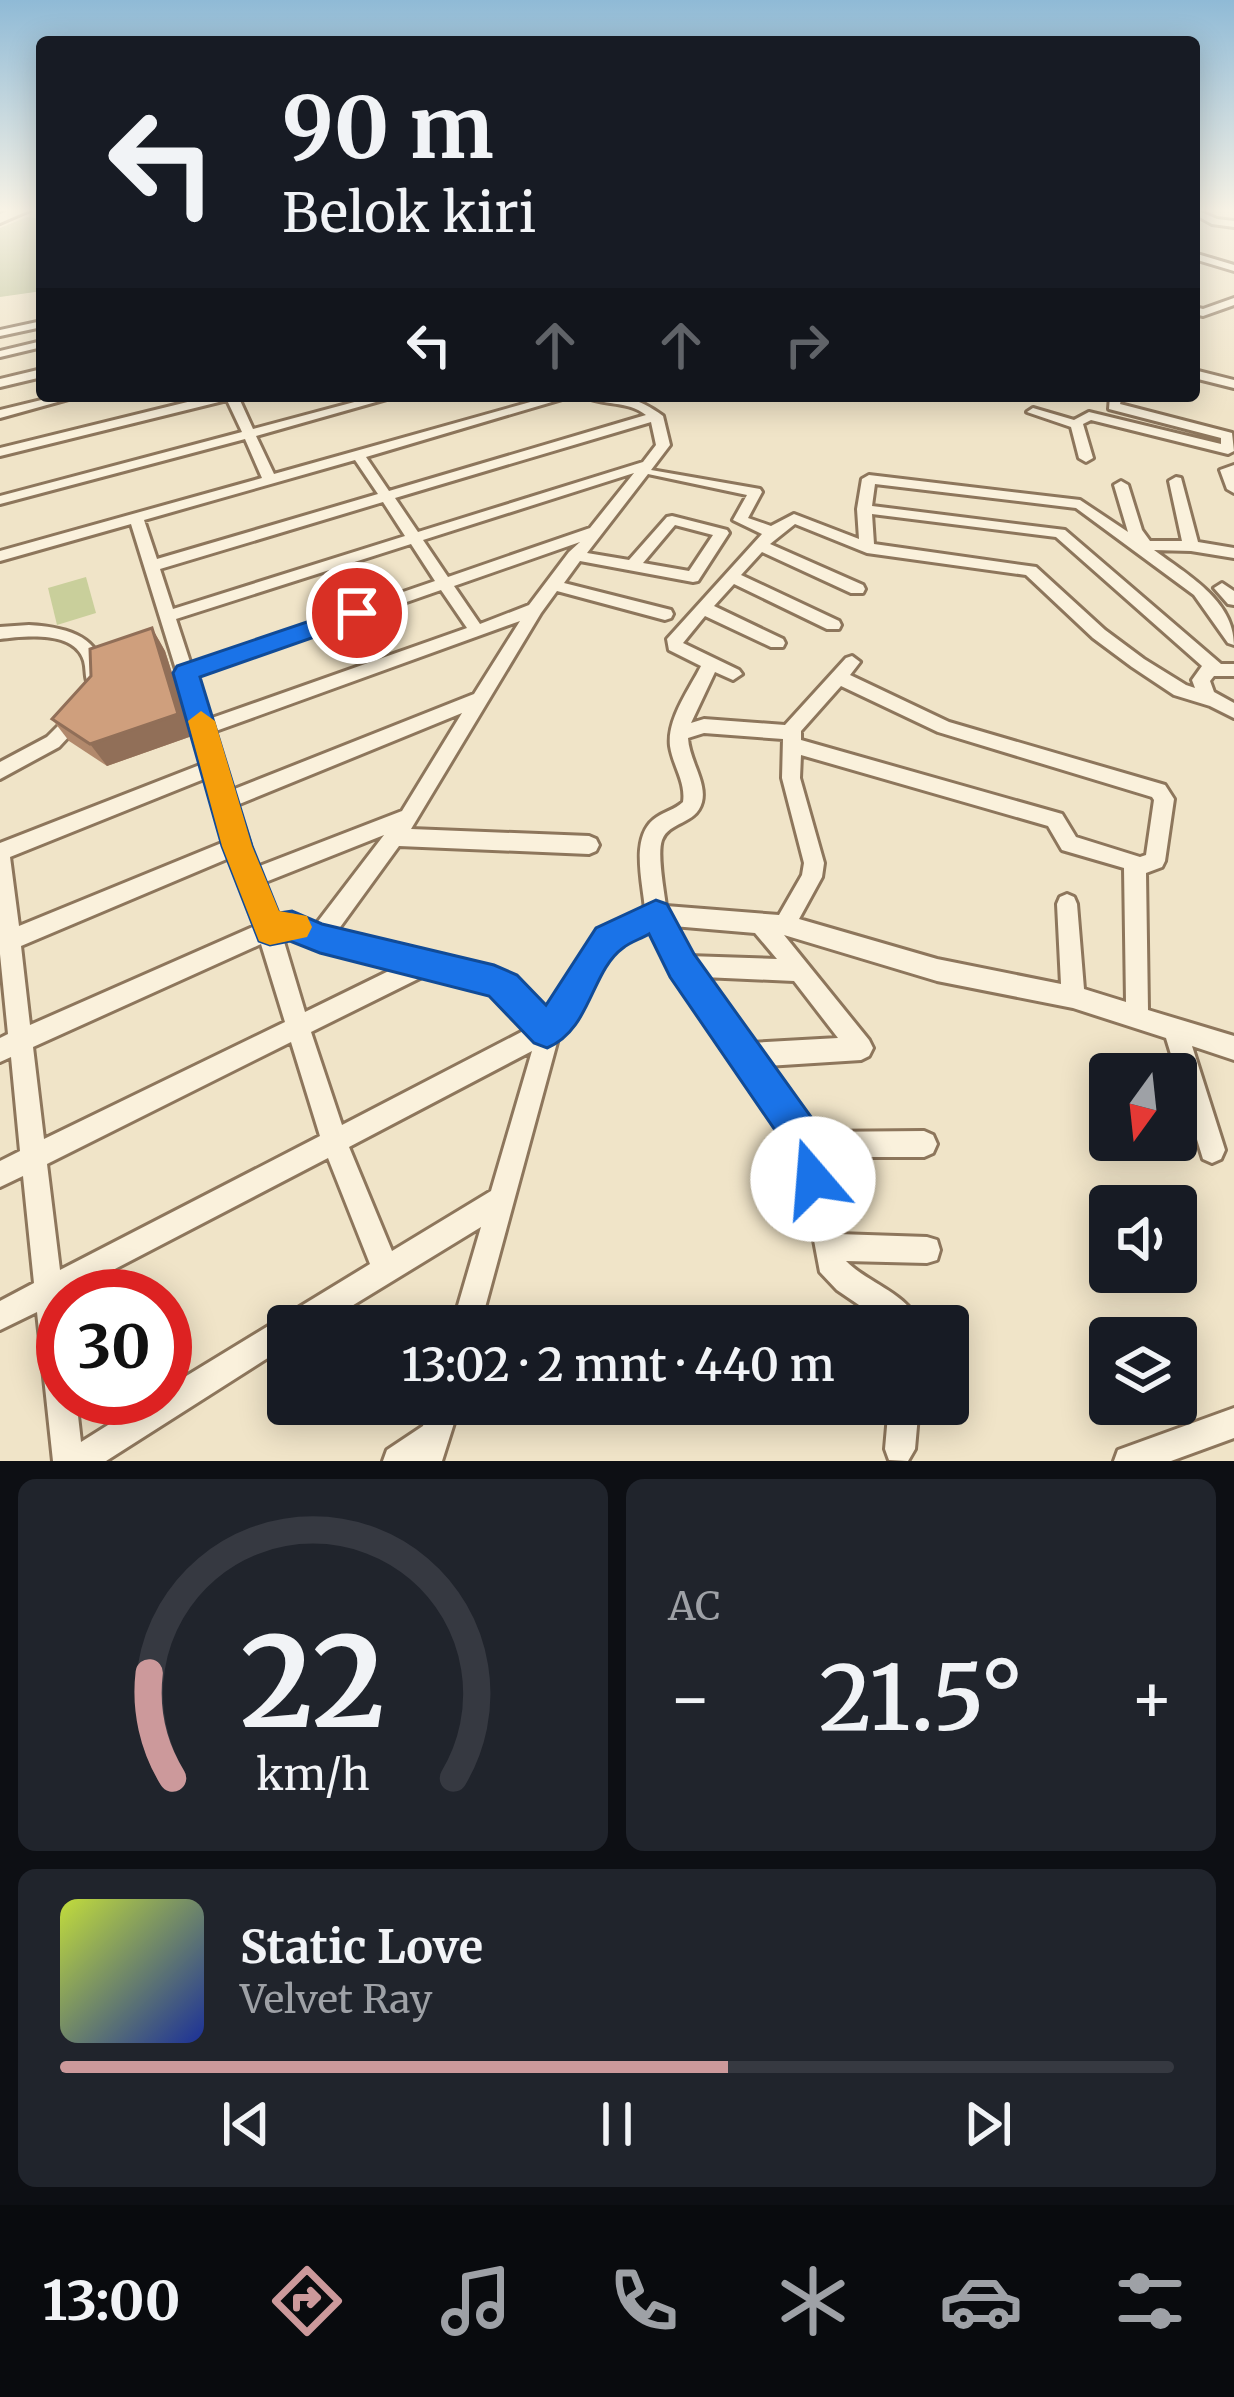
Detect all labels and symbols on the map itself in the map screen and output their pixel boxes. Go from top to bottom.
pin [306,562,408,664]
north arrow [1089,1053,1197,1161]
position arrow [750,1116,876,1242]
speed limit sign: 30 [36,1269,192,1425]

